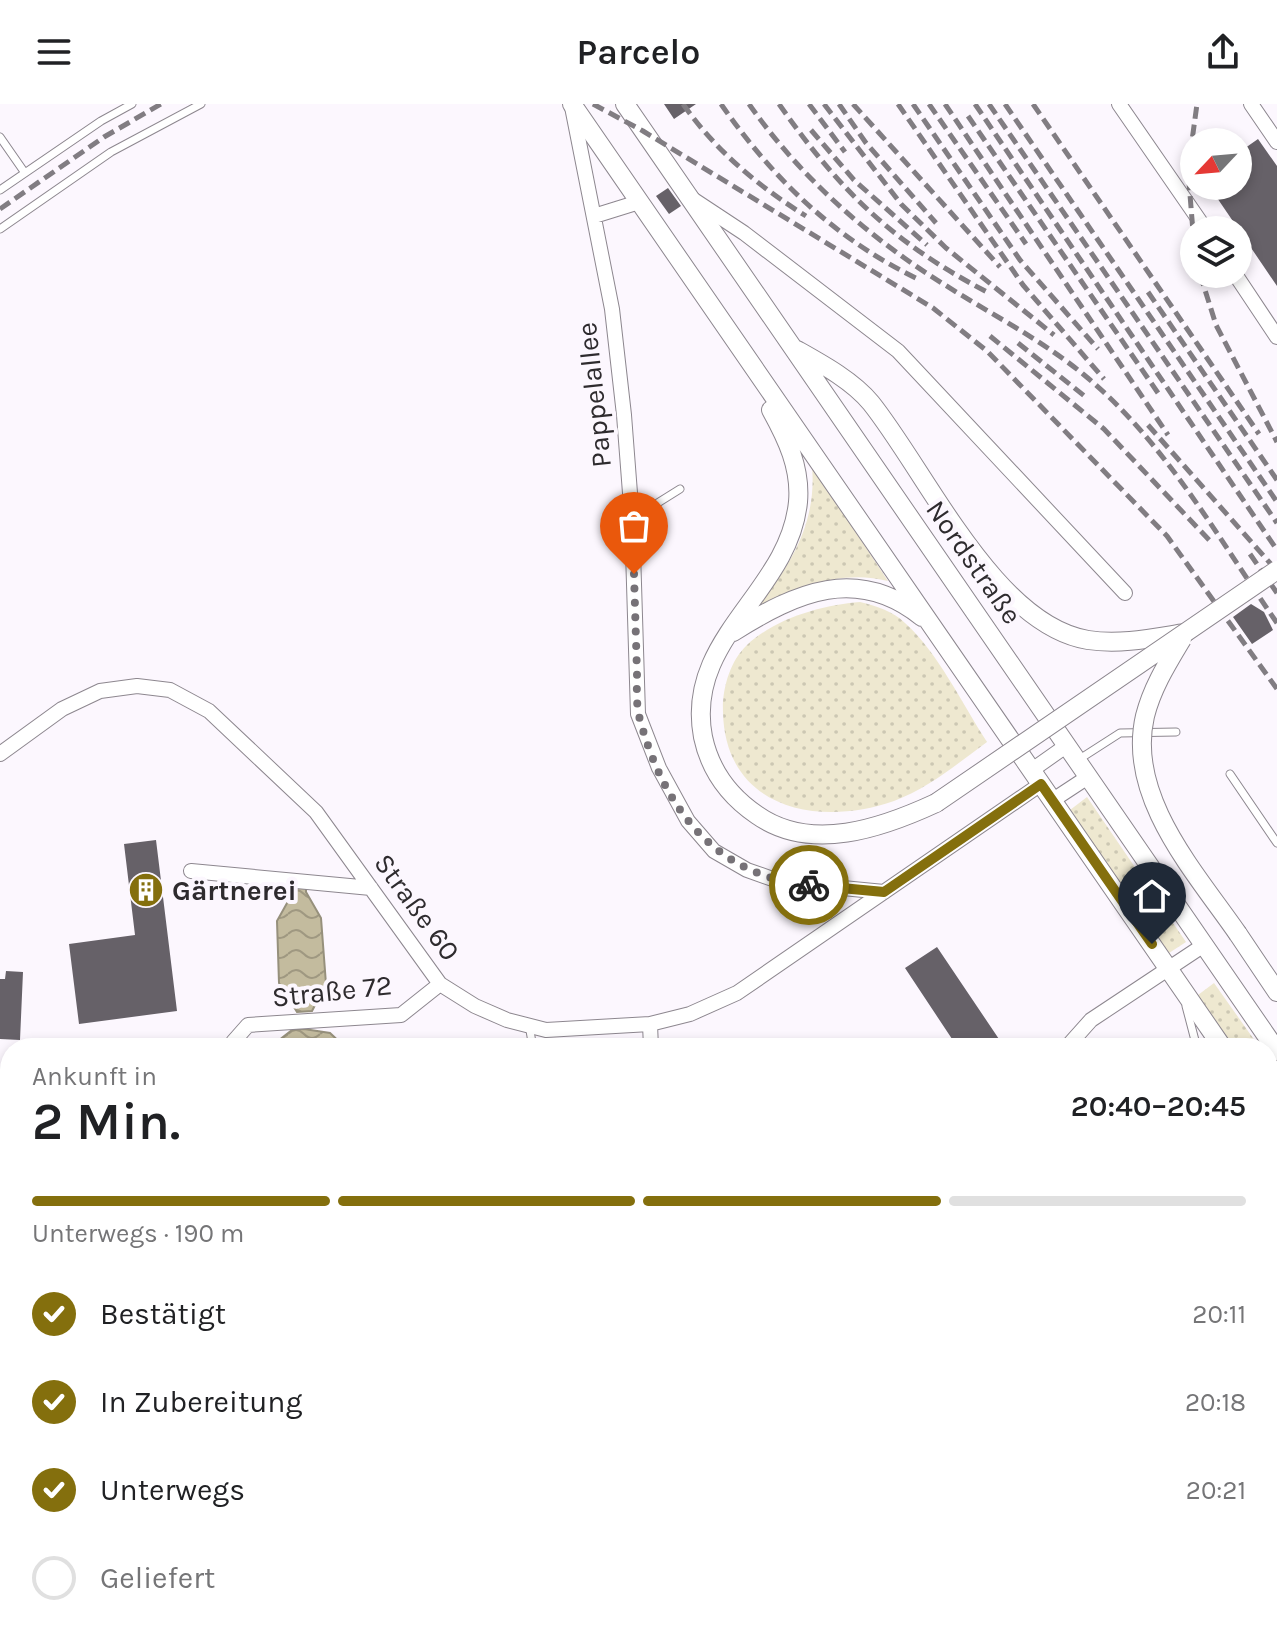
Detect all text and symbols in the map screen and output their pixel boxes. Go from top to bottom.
icon: menu [32,30,76,74]
icon: share [1201,30,1245,74]
text: Parcelo [577,31,700,73]
north arrow [1180,128,1252,200]
map controls [1180,128,1252,288]
button: layers [1180,216,1252,288]
street label: Pappelallee [570,321,618,469]
pin [600,492,668,574]
street label: Nordstraße [919,494,1029,630]
icon: bag [612,504,656,548]
courier [769,845,849,925]
street label: Straße 60 [367,847,467,967]
pin [1118,862,1186,944]
icon: bike [787,863,831,907]
building icon: Gärtnerei [127,871,165,909]
place label: Gärtnerei [172,874,297,907]
icon: home [1130,874,1174,918]
street label: Straße 72 [270,968,394,1014]
text: Ankunft in [32,1061,157,1092]
text: 20:40–20:45 [1071,1088,1246,1124]
text: 2 Min. [32,1091,181,1152]
text: Unterwegs · 190 m [32,1218,244,1249]
icon: check [32,1292,76,1336]
text: Bestätigt [100,1296,226,1332]
text: 20:11 [1192,1299,1246,1330]
icon: check [32,1380,76,1424]
text: In Zubereitung [100,1384,302,1420]
text: 20:18 [1185,1387,1246,1418]
icon: check [32,1468,76,1512]
text: Unterwegs [100,1472,245,1508]
text: 20:21 [1186,1475,1246,1506]
text: Geliefert [100,1560,215,1596]

